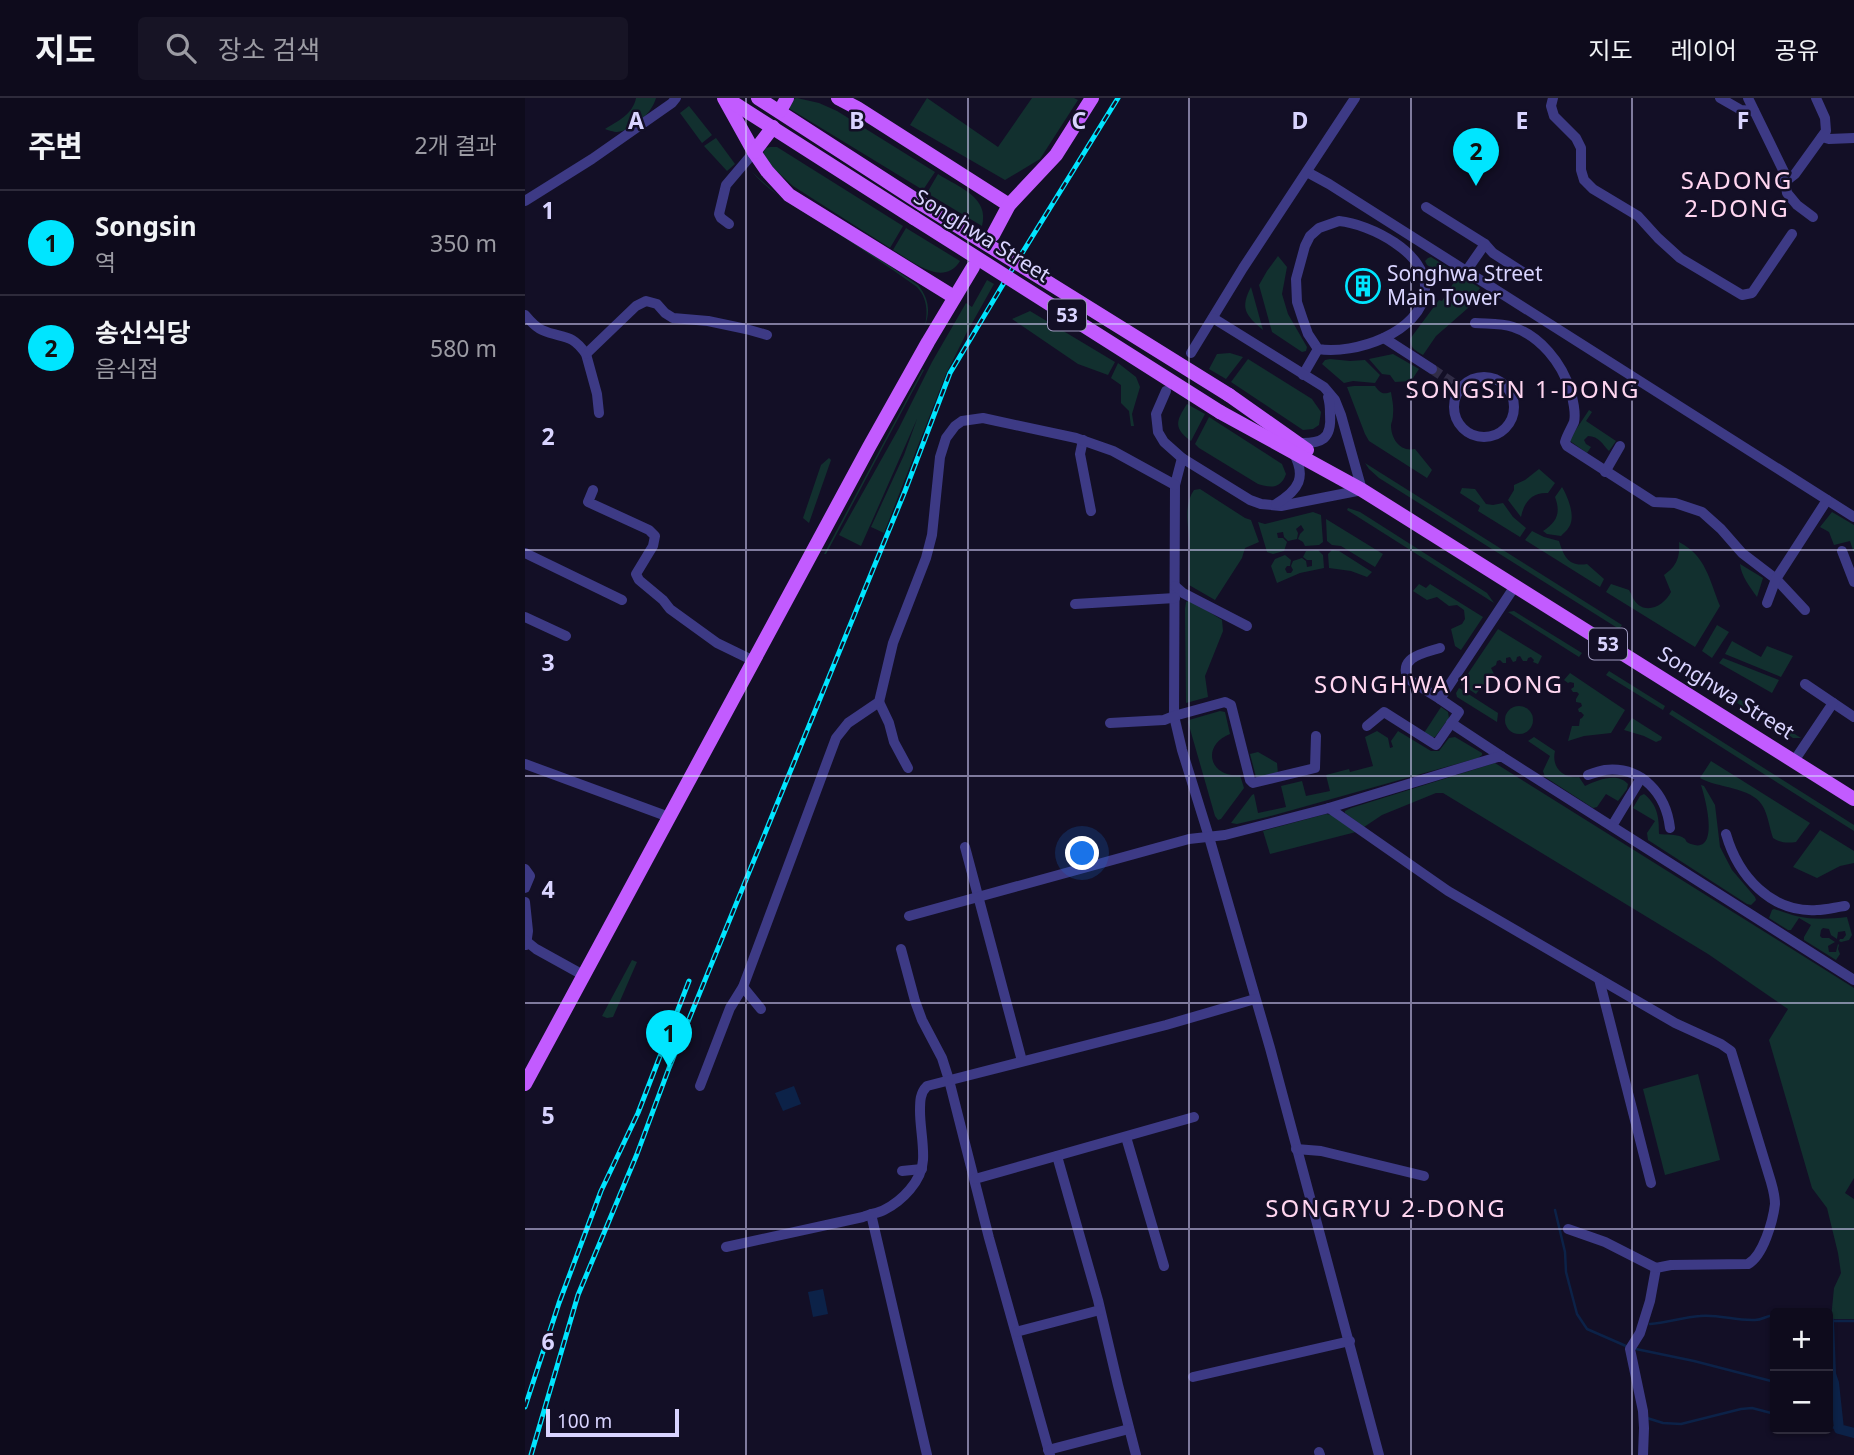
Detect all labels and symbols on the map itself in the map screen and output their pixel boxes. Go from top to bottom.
text: A [628,104,644,136]
text: B [849,104,865,136]
text: C [1072,104,1087,136]
text: D [1292,104,1308,136]
text: E [1516,104,1528,136]
text: F [1737,104,1749,136]
pin: 2 [1453,128,1499,186]
district label: SADONG 2-DONG [1681,163,1793,224]
street label: Songhwa Street [909,182,1056,288]
text: 1 [541,194,555,226]
place label: Songhwa Street Main Tower [1387,259,1543,311]
building icon: Songhwa Street Main Tower [1344,267,1382,305]
road number: 53 [1048,300,1086,330]
district label: SONGSIN 1-DONG [1406,372,1640,405]
text: 2 [541,420,555,452]
road number: 53 [1589,628,1627,660]
street label: Songhwa Street [1653,639,1800,745]
text: 3 [541,646,555,678]
district label: SONGHWA 1-DONG [1314,667,1564,700]
your location [1065,836,1099,870]
text: 4 [541,873,555,905]
pin: 1 [646,1010,692,1068]
text: 5 [541,1099,555,1131]
district label: SONGRYU 2-DONG [1265,1191,1507,1224]
text: 6 [541,1325,555,1357]
scale bar [546,1406,679,1438]

